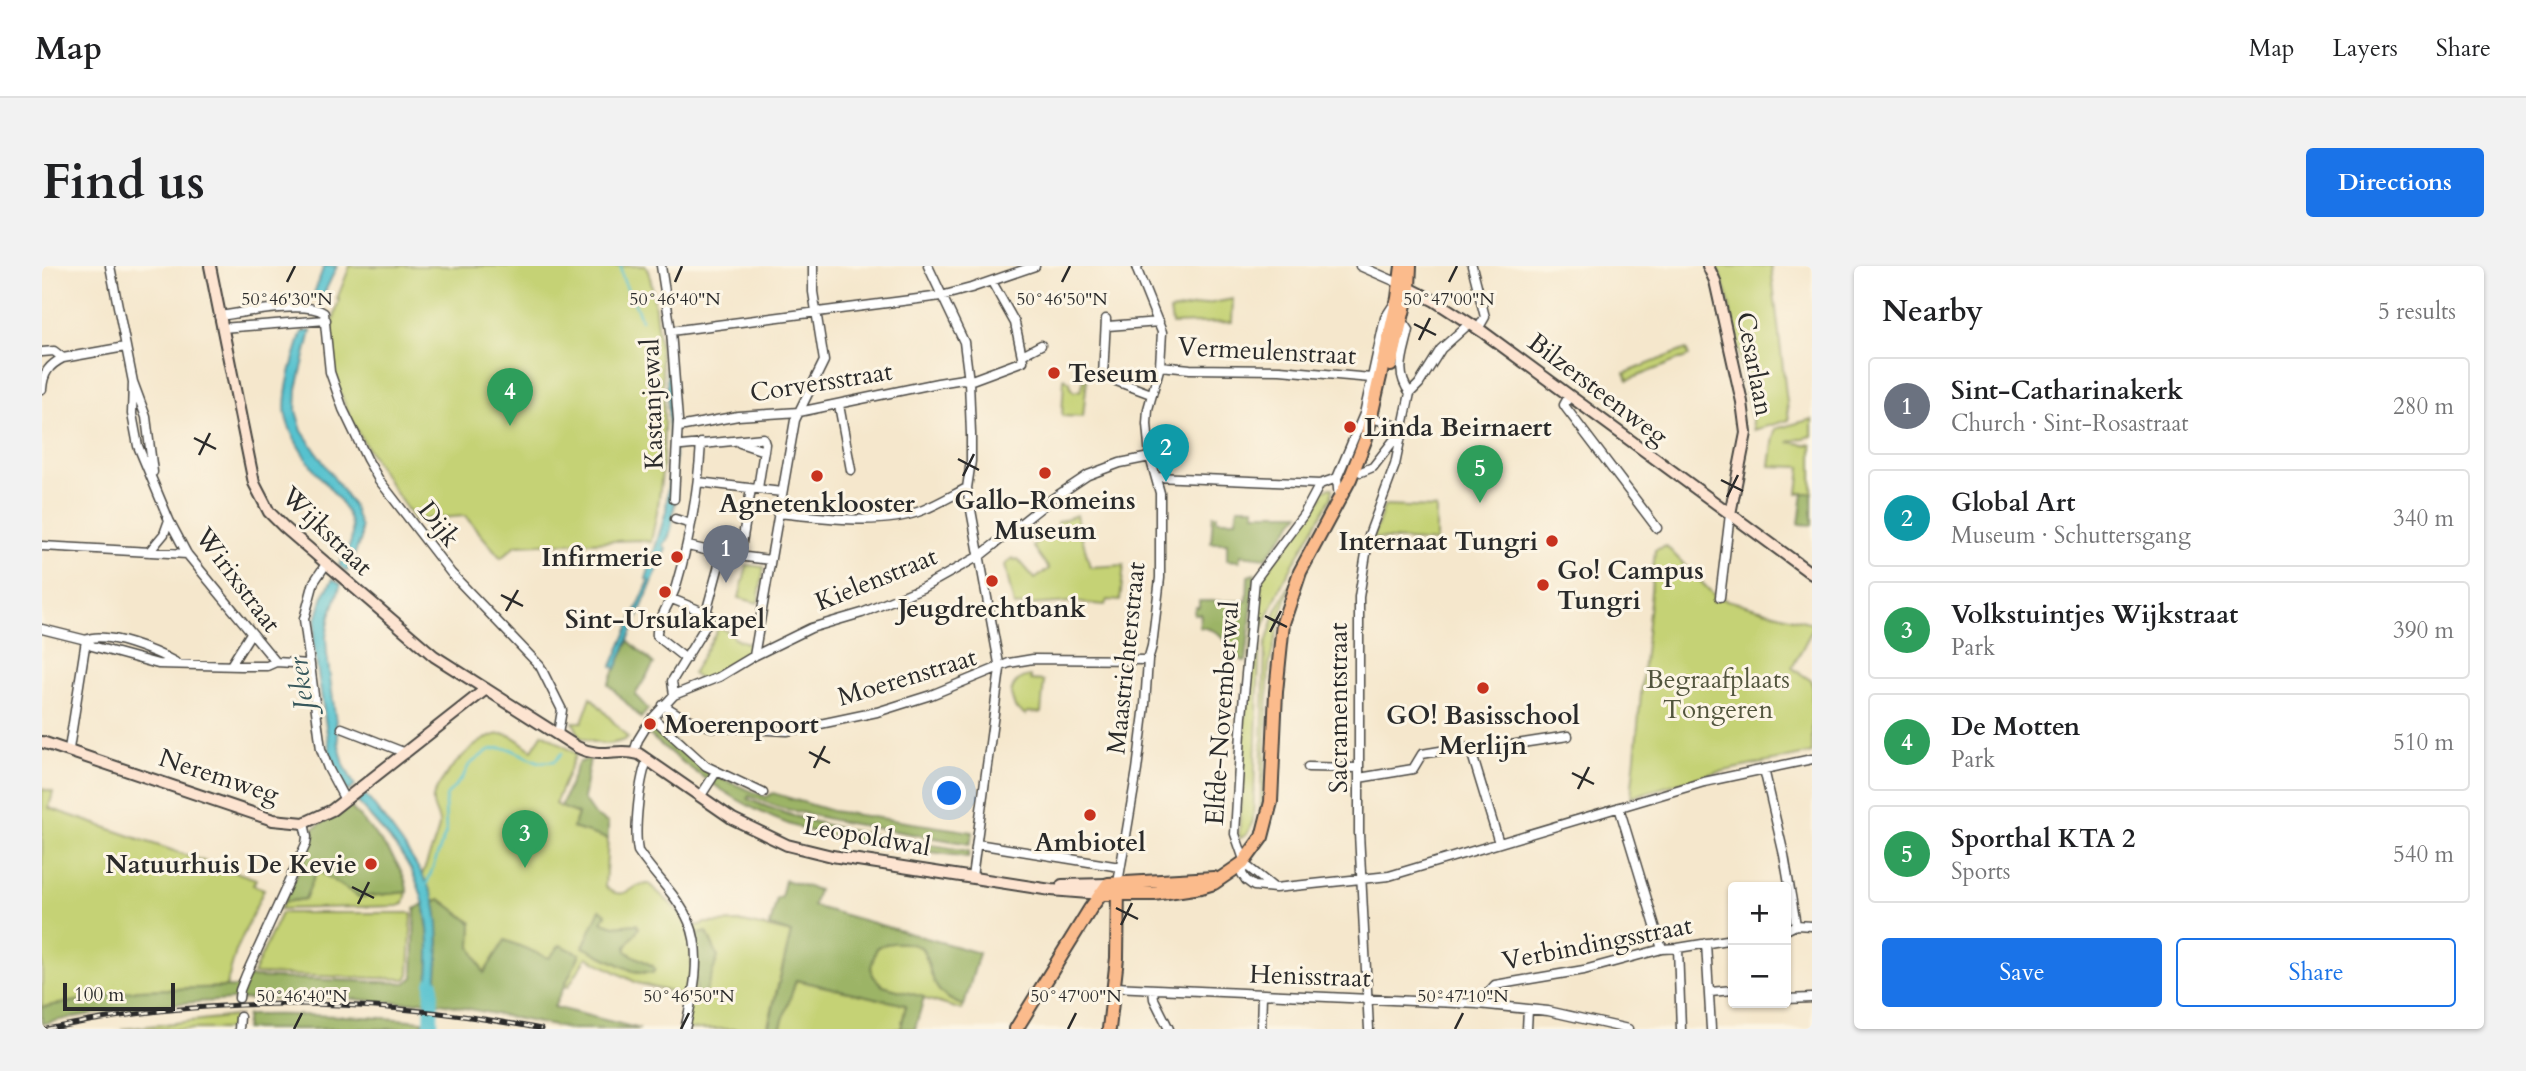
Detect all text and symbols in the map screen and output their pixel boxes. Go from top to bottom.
text: Map [35,26,102,71]
text: Map [2249,32,2295,65]
text: Layers [2333,32,2398,65]
text: Share [2436,32,2491,65]
button: Directions [2306,148,2484,217]
text: Find us [42,149,205,216]
text: 50°46'30"N [241,287,333,312]
text: 50°46'40"N [629,287,721,312]
text: 50°46'50"N [1016,287,1108,312]
text: 50°47'00"N [1403,287,1495,312]
text: Nearby [1882,291,1983,332]
text: 5 results [2378,296,2456,327]
street label: Cesarlaan [1728,309,1782,419]
street label: Bilzersteenweg [1521,325,1676,453]
street label: Vermeulenstraat [1177,329,1357,373]
street label: Kastanjewal [632,337,672,470]
street label: Corversstraat [747,353,895,411]
place label: Teseum [1068,356,1158,391]
marker: Teseum [1046,365,1062,381]
pin: 4 [487,368,533,426]
text: Sint-Catharinakerk [1951,373,2183,408]
text: 1 [1901,391,1913,422]
text: 280 m [2393,391,2454,422]
text: Church · Sint-Rosastraat [1951,408,2189,439]
place label: Linda Beirnaert [1364,410,1552,445]
marker: Linda Beirnaert [1342,419,1358,435]
pin: 2 [1143,424,1189,482]
pin: 5 [1457,445,1503,503]
marker: Gallo-Romeins Museum [1037,465,1053,481]
marker: Agnetenklooster [809,468,825,484]
street label: Wijkstraat [273,478,380,583]
place label: Gallo-Romeins Museum [954,483,1136,548]
text: Global Art [1951,485,2075,520]
place label: Agnetenklooster [719,486,916,521]
street label: Dijk [410,494,468,554]
text: 2 [1901,503,1913,534]
text: 340 m [2393,503,2454,534]
street label: Wirixstraat [186,520,289,640]
text: Museum · Schuttersgang [1951,520,2191,551]
place label: Internaat Tungri [1339,524,1538,559]
pin: 1 [703,525,749,583]
marker: Internaat Tungri [1544,533,1560,549]
street label: Kielenstraat [810,539,942,619]
place label: Infirmerie [541,540,663,575]
marker: Infirmerie [669,549,685,565]
place label: Go! Campus Tungri [1557,553,1704,618]
street label: Maastrichterstraat [1098,560,1154,756]
marker: Jeugdrechtbank [984,573,1000,589]
marker: Go! Campus Tungri [1535,577,1551,593]
marker: Sint-Ursulakapel [657,584,673,600]
place label: Jeugdrechtbank [894,591,1087,626]
text: Volkstuintjes Wijkstraat [1951,597,2238,632]
street label: Elfde-Novemberwal [1197,599,1247,826]
place label: Sint-Ursulakapel [565,602,765,637]
text: 3 [1901,615,1913,646]
text: 390 m [2393,615,2454,646]
street label: Sacramentstraat [1321,623,1356,793]
text: Park [1951,632,1995,663]
street label: Moerenstraat [833,639,981,715]
water label: Jeker [279,654,324,719]
park label: Begraafplaats Tongeren [1646,662,1790,727]
marker: GO! Basisschool Merlijn [1475,680,1491,696]
place label: GO! Basisschool Merlijn [1386,698,1580,763]
place label: Moerenpoort [664,707,819,742]
text: De Motten [1951,709,2080,744]
marker: Moerenpoort [642,716,658,732]
text: 4 [1901,727,1913,758]
text: 510 m [2393,727,2454,758]
street label: Neremweg [154,740,284,812]
text: Park [1951,744,1995,775]
your location [932,776,966,810]
marker: Ambiotel [1082,807,1098,823]
street label: Leopoldwal [801,808,934,864]
pin: 3 [502,810,548,868]
text: Sporthal KTA 2 [1951,821,2135,856]
place label: Ambiotel [1034,825,1146,860]
text: 5 [1901,839,1913,870]
text: 540 m [2393,839,2454,870]
place label: Natuurhuis De Kevie [105,847,357,882]
marker: Natuurhuis De Kevie [363,856,379,872]
text: Sports [1951,856,2011,887]
map controls [1728,882,1791,1008]
button: + [1728,882,1791,945]
street label: Verbindingsstraat [1499,907,1695,979]
button: Save [1882,938,2162,1007]
button: Share [2176,938,2456,1007]
button: − [1728,945,1791,1008]
street label: Henisstraat [1249,956,1371,996]
scale bar [63,980,175,1012]
text: 100 m [74,982,124,1008]
text: 50°46'40"N [256,984,348,1009]
text: 50°46'50"N [643,984,735,1009]
text: 50°47'00"N [1030,984,1122,1009]
text: 50°47'10"N [1417,984,1509,1009]

